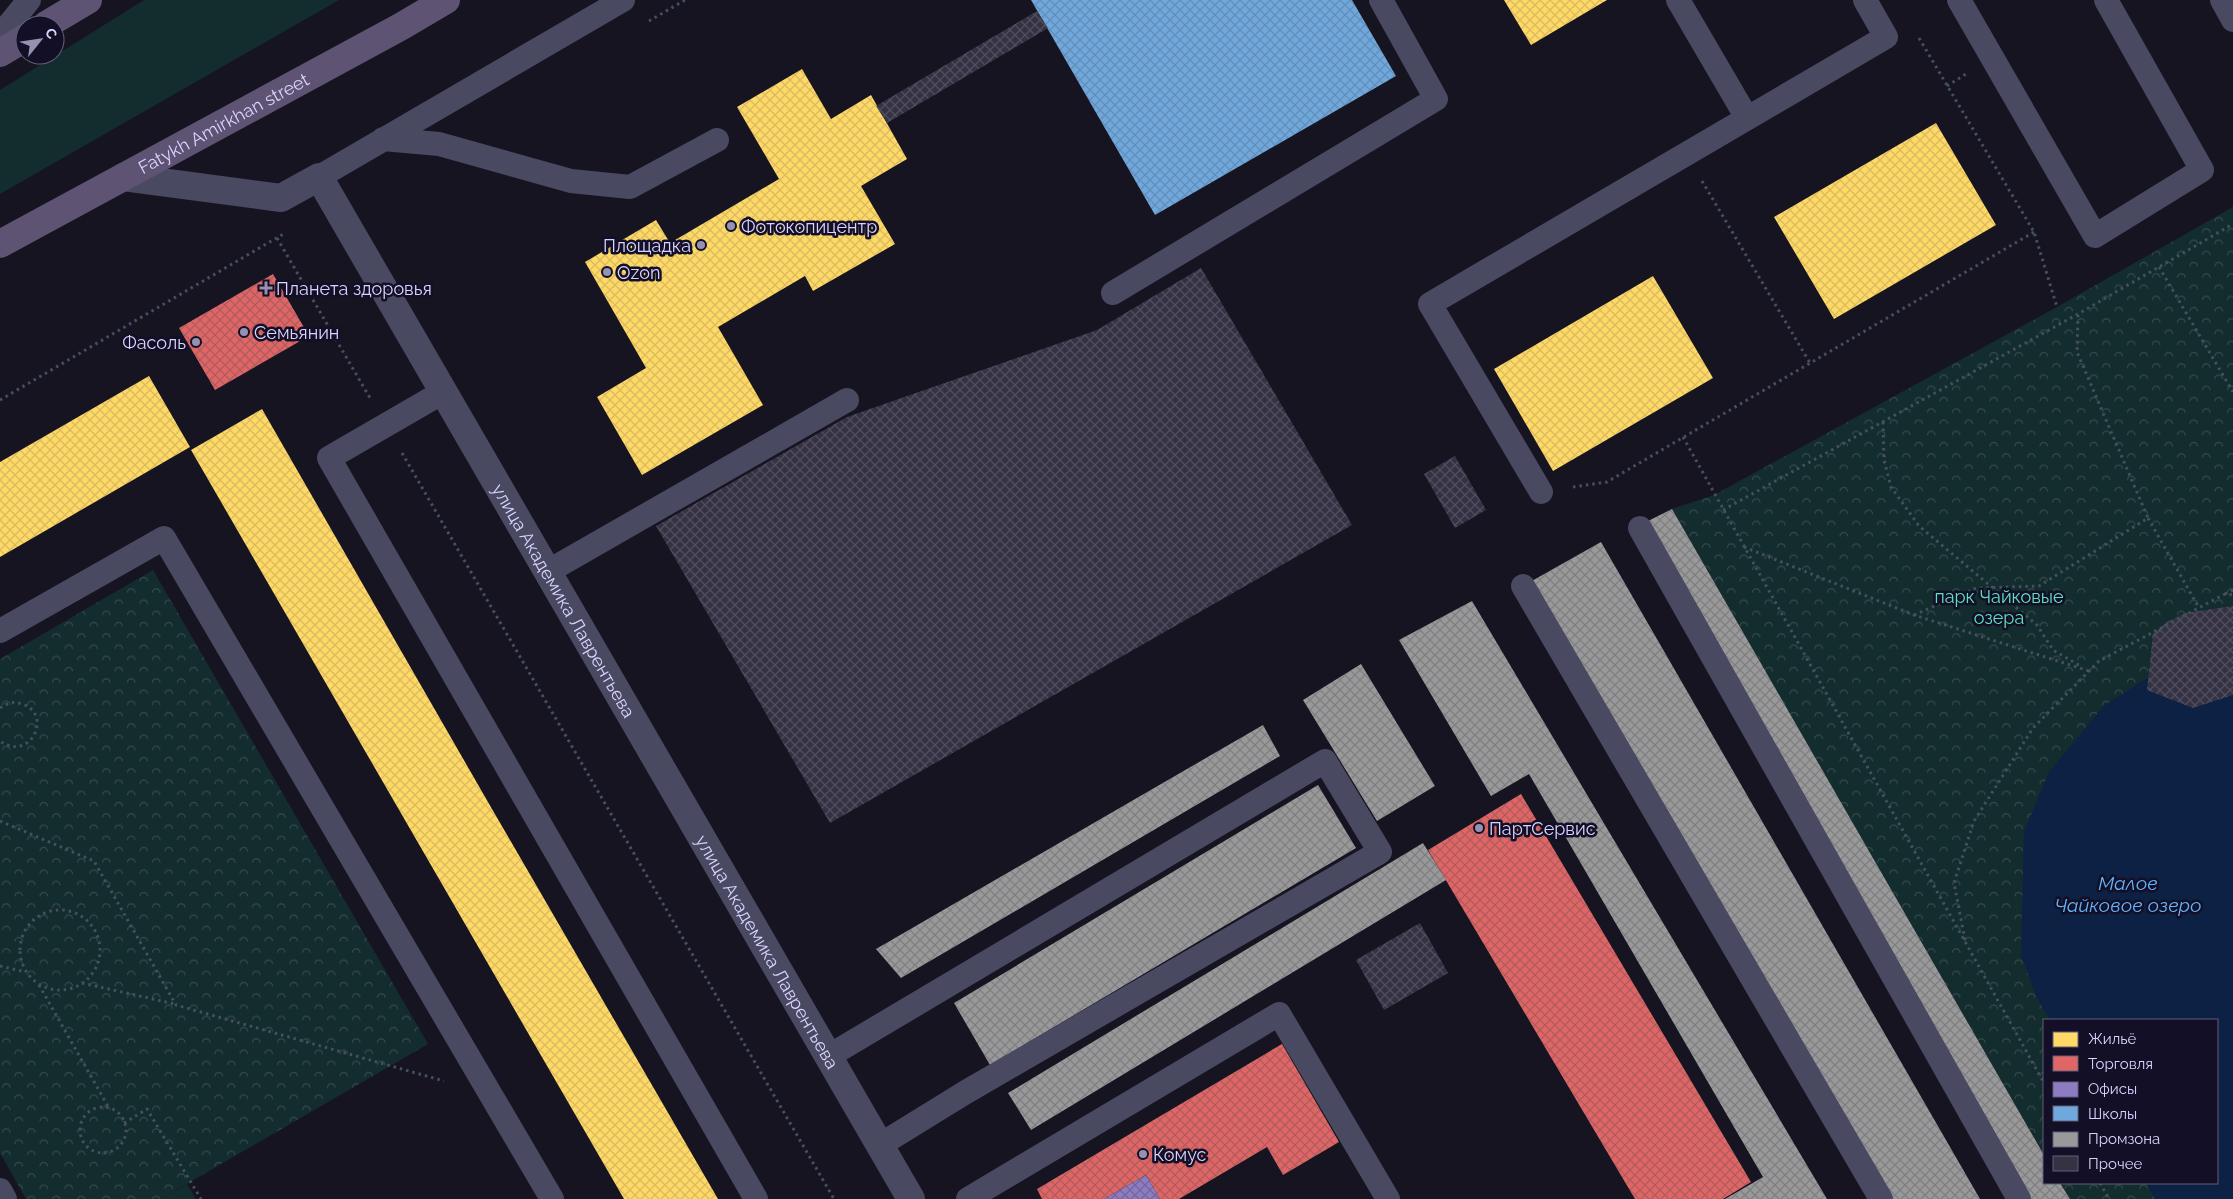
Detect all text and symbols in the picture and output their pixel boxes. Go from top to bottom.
north arrow [15,15,65,65]
text: С [42,25,61,42]
street label: Fatykh Amirkhan street [134,68,312,178]
place label: Фотокопицентр [741,216,877,237]
marker: Фотокопицентр [725,220,737,232]
place label: Площадка [603,235,691,256]
marker: Площадка [695,239,707,251]
place label: Ozon [617,262,660,283]
marker: Ozon [601,266,613,278]
place label: Планета здоровья [276,278,432,299]
marker: Планета здоровья [260,282,272,294]
place label: Семьянин [254,322,339,343]
marker: Семьянин [238,326,250,338]
place label: Фасоль [122,332,186,353]
marker: Фасоль [190,336,202,348]
street label: улица Академика Лаврентьева [488,480,640,721]
park label: парк Чайковые озера [1934,586,2064,628]
place label: ПартСервис [1489,818,1596,839]
marker: ПартСервис [1473,822,1485,834]
street label: улица Академика Лаврентьева [692,831,844,1072]
water label: Малое Чайковое озеро [2054,872,2202,916]
legend [2043,1019,2218,1184]
text: Жильё [2088,1030,2137,1048]
text: Торговля [2088,1055,2153,1073]
text: Офисы [2088,1080,2137,1098]
text: Школы [2088,1105,2137,1123]
text: Промзона [2088,1130,2160,1148]
place label: Комус [1153,1144,1207,1165]
marker: Комус [1137,1148,1149,1160]
text: Прочее [2088,1155,2142,1173]

